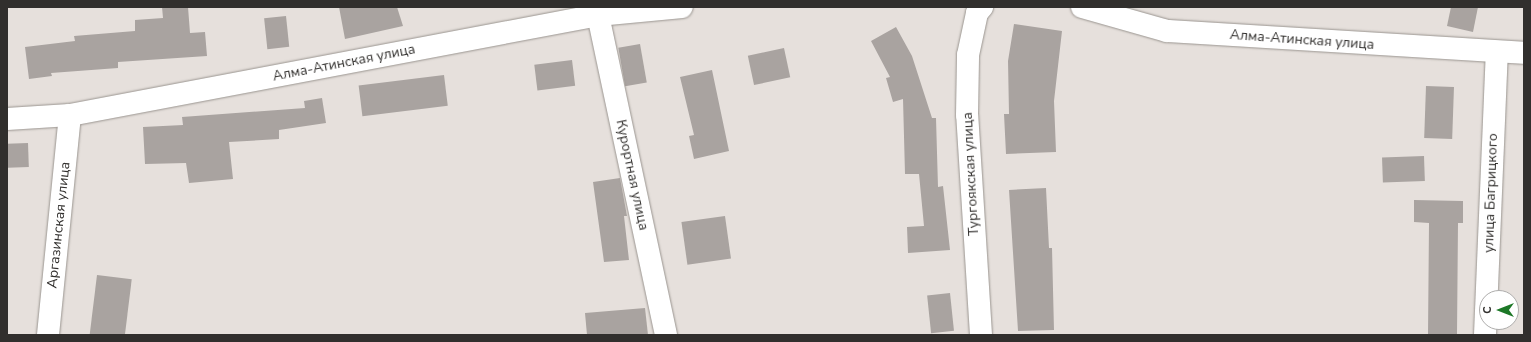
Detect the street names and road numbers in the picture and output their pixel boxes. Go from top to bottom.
street label: Алма-Атинская улица [1229,27,1375,53]
street label: Алма-Атинская улица [271,41,417,85]
street label: Тургоякская улица [959,112,983,236]
street label: Курортная улица [612,118,652,232]
street label: улица Багрицкого [1481,133,1501,253]
street label: Аргазинская улица [44,161,74,289]

